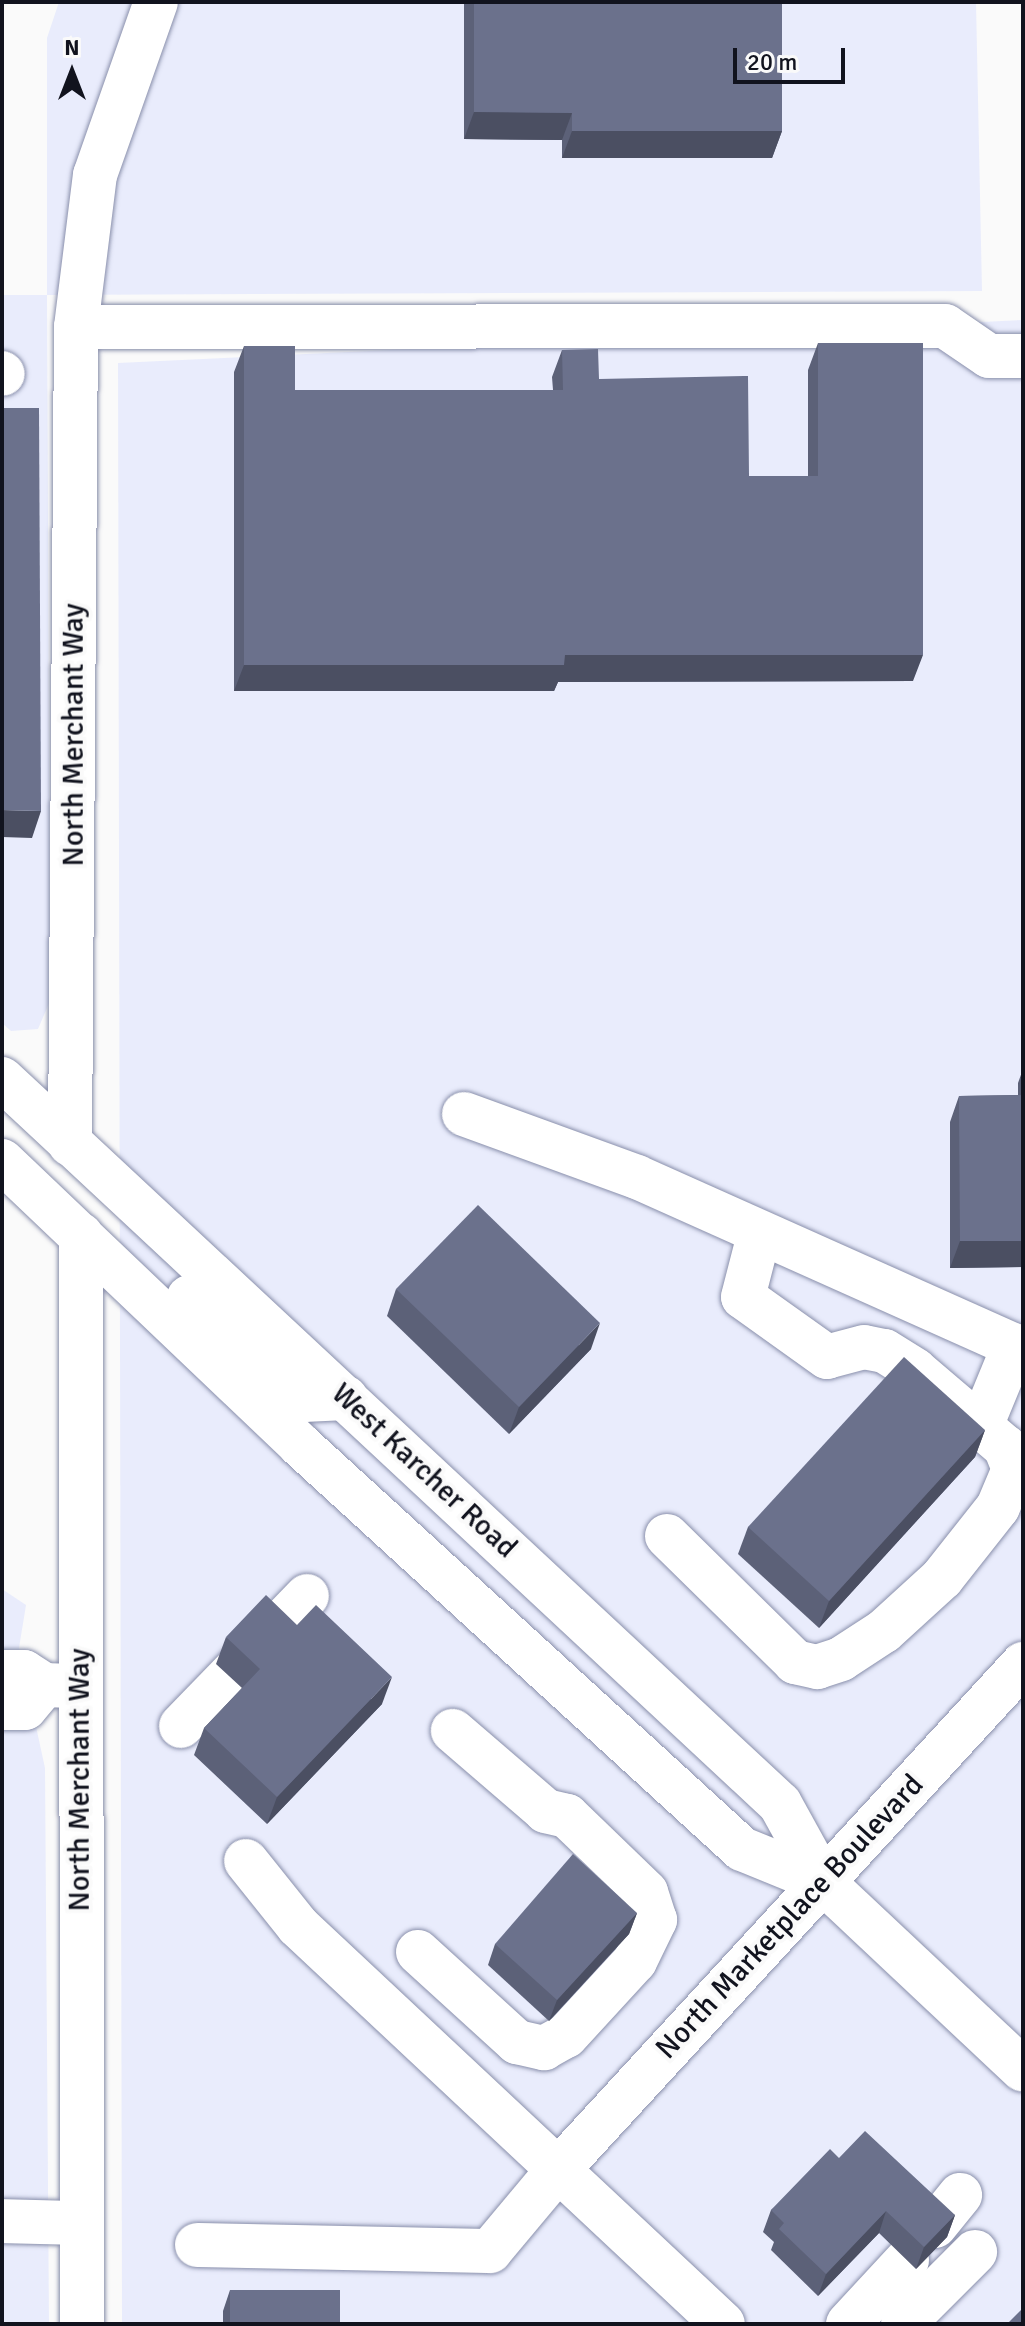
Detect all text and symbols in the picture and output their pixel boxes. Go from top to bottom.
north arrow [32,32,112,112]
scale bar [737,32,849,82]
text: N [64,34,80,61]
text: 20 m [747,47,797,77]
street label: North Merchant Way [56,603,92,867]
street label: West Karcher Road [324,1376,524,1566]
street label: North Merchant Way [62,1648,98,1912]
street label: North Marketplace Boulevard [649,1767,931,2067]

